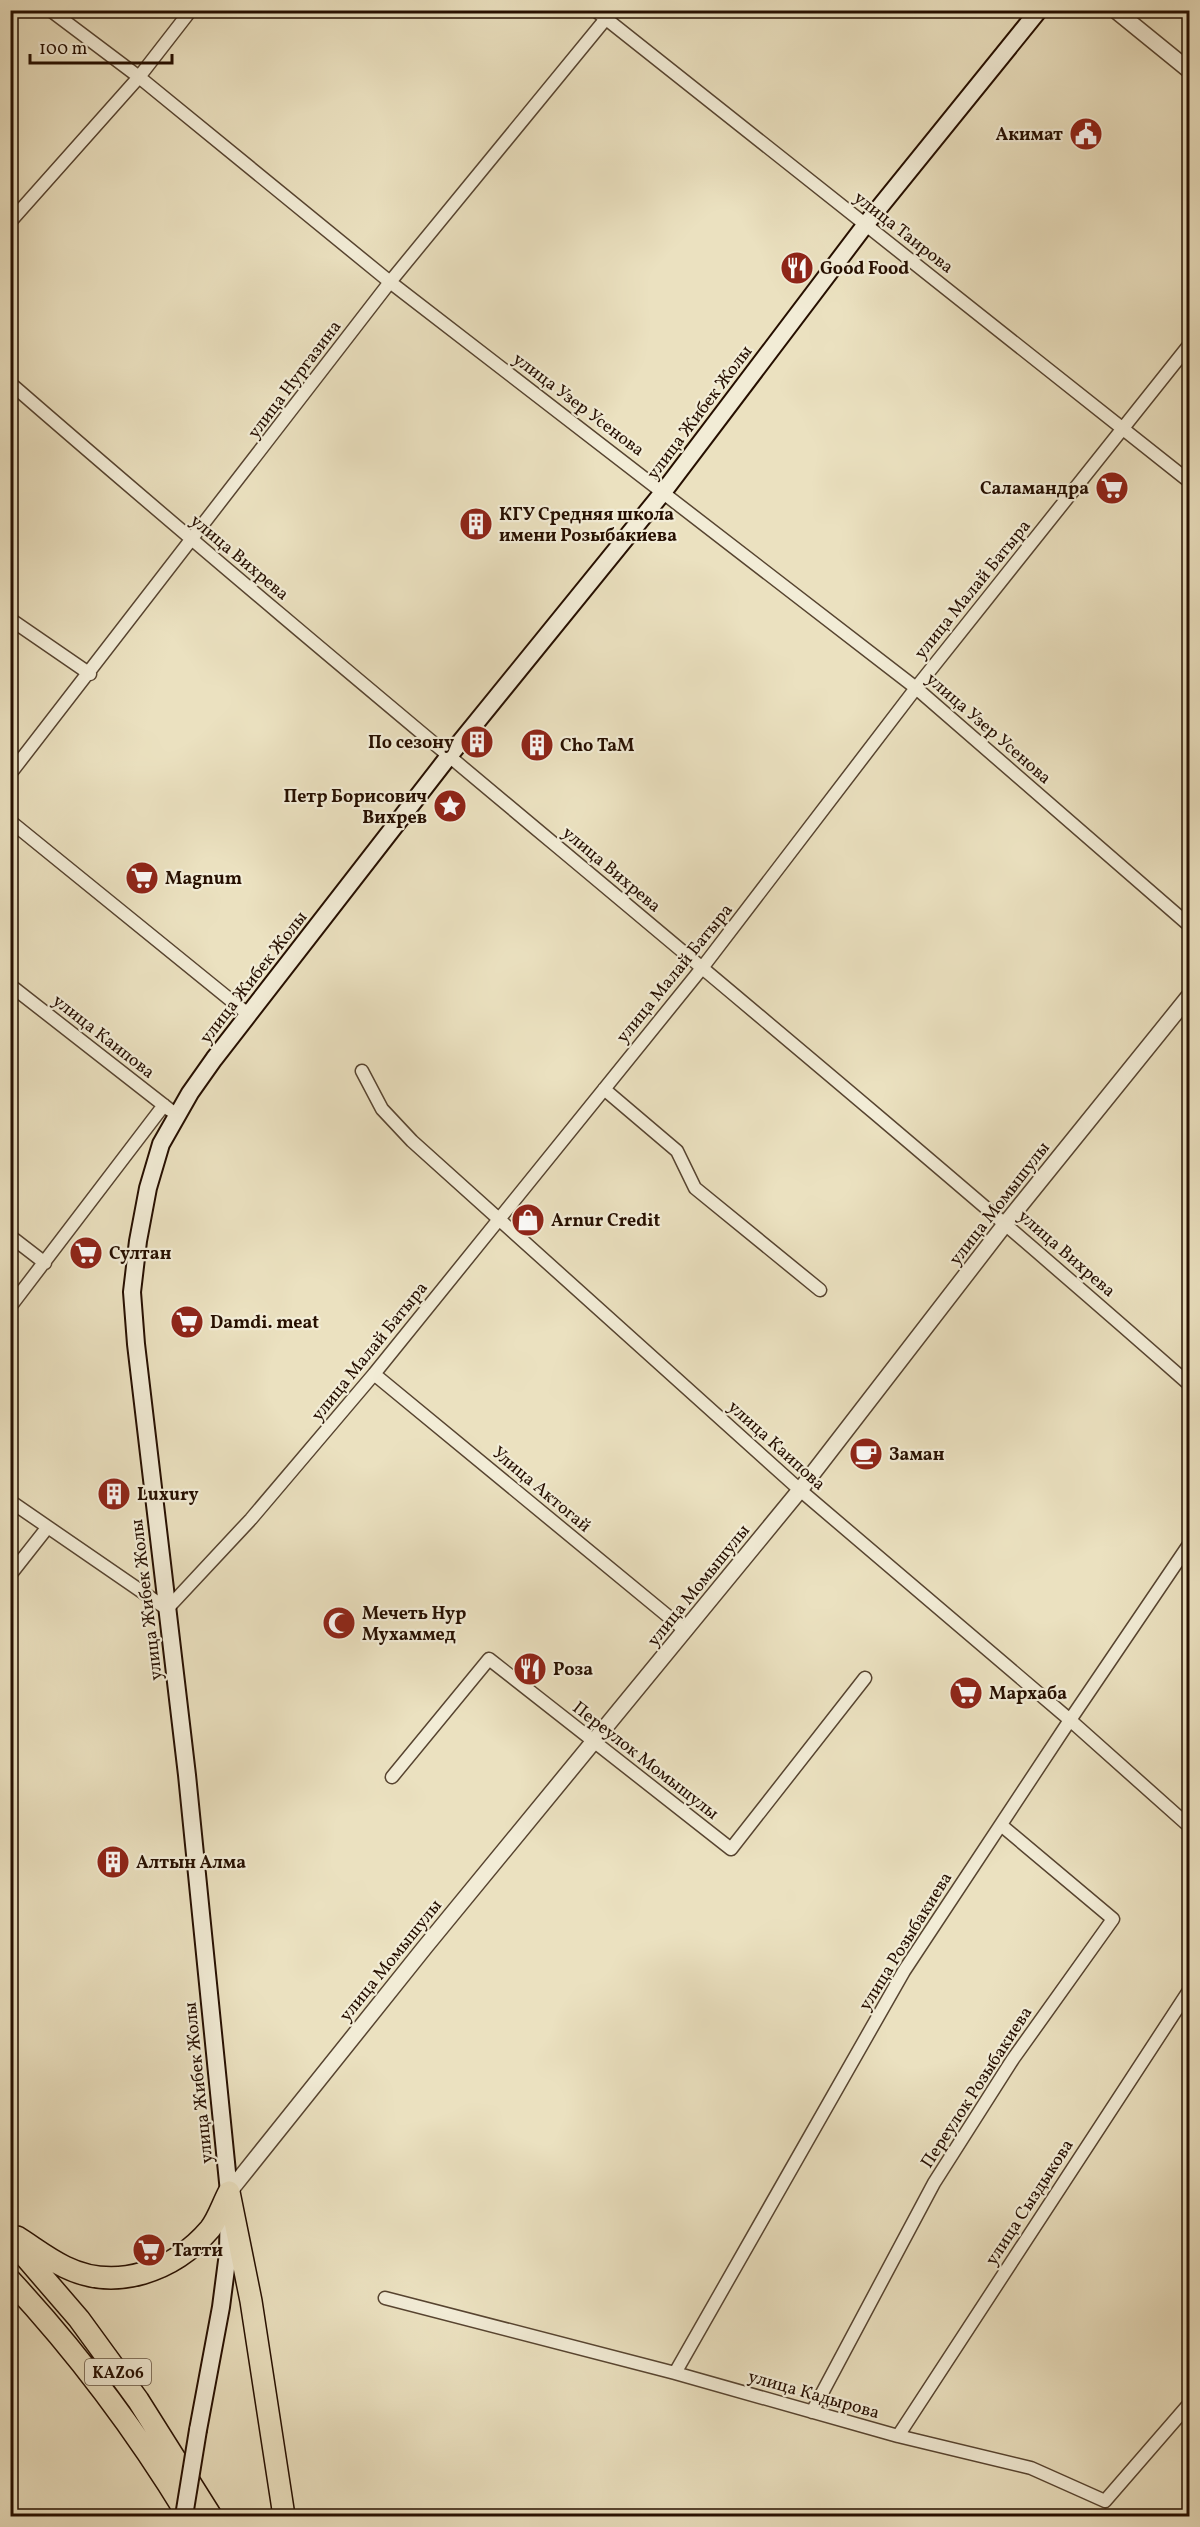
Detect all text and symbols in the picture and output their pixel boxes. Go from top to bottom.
scale bar [30,27,172,65]
text: 100 m [39,37,88,62]
public building icon: Акимат [1068,116,1104,152]
place label: Акимат [995,123,1063,148]
street label: улица Таирова [848,186,958,280]
restaurant icon: Good Food [779,250,815,286]
place label: Good Food [820,257,909,282]
street label: улица Нургазина [242,316,348,444]
street label: улица Жибек Жолы [641,340,759,485]
street label: улица Узер Усенова [507,347,649,463]
supermarket icon: Саламандра [1094,470,1130,506]
place label: Саламандра [980,477,1089,502]
place label: КГУ Средняя школа имени Розыбакиева [499,503,677,549]
building icon: КГУ Средняя школа имени Розыбакиева [458,506,494,542]
street label: улица Вихрева [184,509,294,607]
street label: улица Малай Батыра [909,515,1037,665]
street label: улица Узер Усенова [920,667,1056,791]
building icon: По сезону [459,724,495,760]
building icon: Cho TaM [519,727,555,763]
place label: По сезону [368,731,454,756]
place label: Cho TaM [560,734,634,759]
place label: Петр Борисович Вихрев [283,785,427,831]
place icon: Петр Борисович Вихрев [432,788,468,824]
street label: улица Вихрева [556,821,666,919]
supermarket icon: Magnum [124,860,160,896]
place label: Magnum [165,867,242,892]
street label: улица Малай Батыра [611,899,739,1049]
street label: улица Жибек Жолы [194,906,314,1050]
street label: улица Каипова [47,989,160,1085]
street label: улица Момышулы [944,1137,1057,1271]
shop icon: Arnur Credit [510,1202,546,1238]
street label: улица Вихрева [1012,1205,1120,1304]
place label: Arnur Credit [551,1209,661,1234]
supermarket icon: Султан [68,1235,104,1271]
place label: Султан [109,1242,172,1267]
street label: улица Малай Батыра [306,1277,434,1427]
supermarket icon: Damdi. meat [169,1304,205,1340]
place label: Damdi. meat [210,1311,319,1336]
street label: улица Каипова [722,1395,830,1497]
cafe icon: Заман [848,1436,884,1472]
street label: Улица Актогай [486,1441,596,1539]
place label: Заман [889,1443,945,1468]
building icon: Luxury [96,1476,132,1512]
place label: Luxury [137,1483,199,1508]
street label: улица Жибек Жолы [125,1517,170,1682]
street label: улица Момышулы [642,1519,757,1652]
place label: Мечеть Нур Мухаммед [362,1602,466,1648]
mosque icon: Мечеть Нур Мухаммед [321,1605,357,1641]
restaurant icon: Роза [512,1651,548,1687]
place label: Роза [553,1658,593,1683]
supermarket icon: Мархаба [948,1675,984,1711]
place label: Мархаба [989,1682,1067,1707]
street label: Переулок Момышулы [567,1696,724,1826]
building icon: Алтын Алма [95,1844,131,1880]
place label: Алтын Алма [136,1851,246,1876]
street label: улица Розыбакиева [853,1867,959,2016]
street label: улица Момышулы [334,1894,449,2027]
street label: улица Жибек Жолы [179,2001,220,2165]
street label: Переулок Розыбакиева [916,2002,1039,2174]
street label: улица Сыздыкова [980,2135,1080,2271]
supermarket icon: Татти [131,2232,167,2268]
place label: Татти [172,2239,223,2264]
road number: KAZ06 [85,2359,151,2385]
street label: улица Кадырова [745,2365,882,2426]

